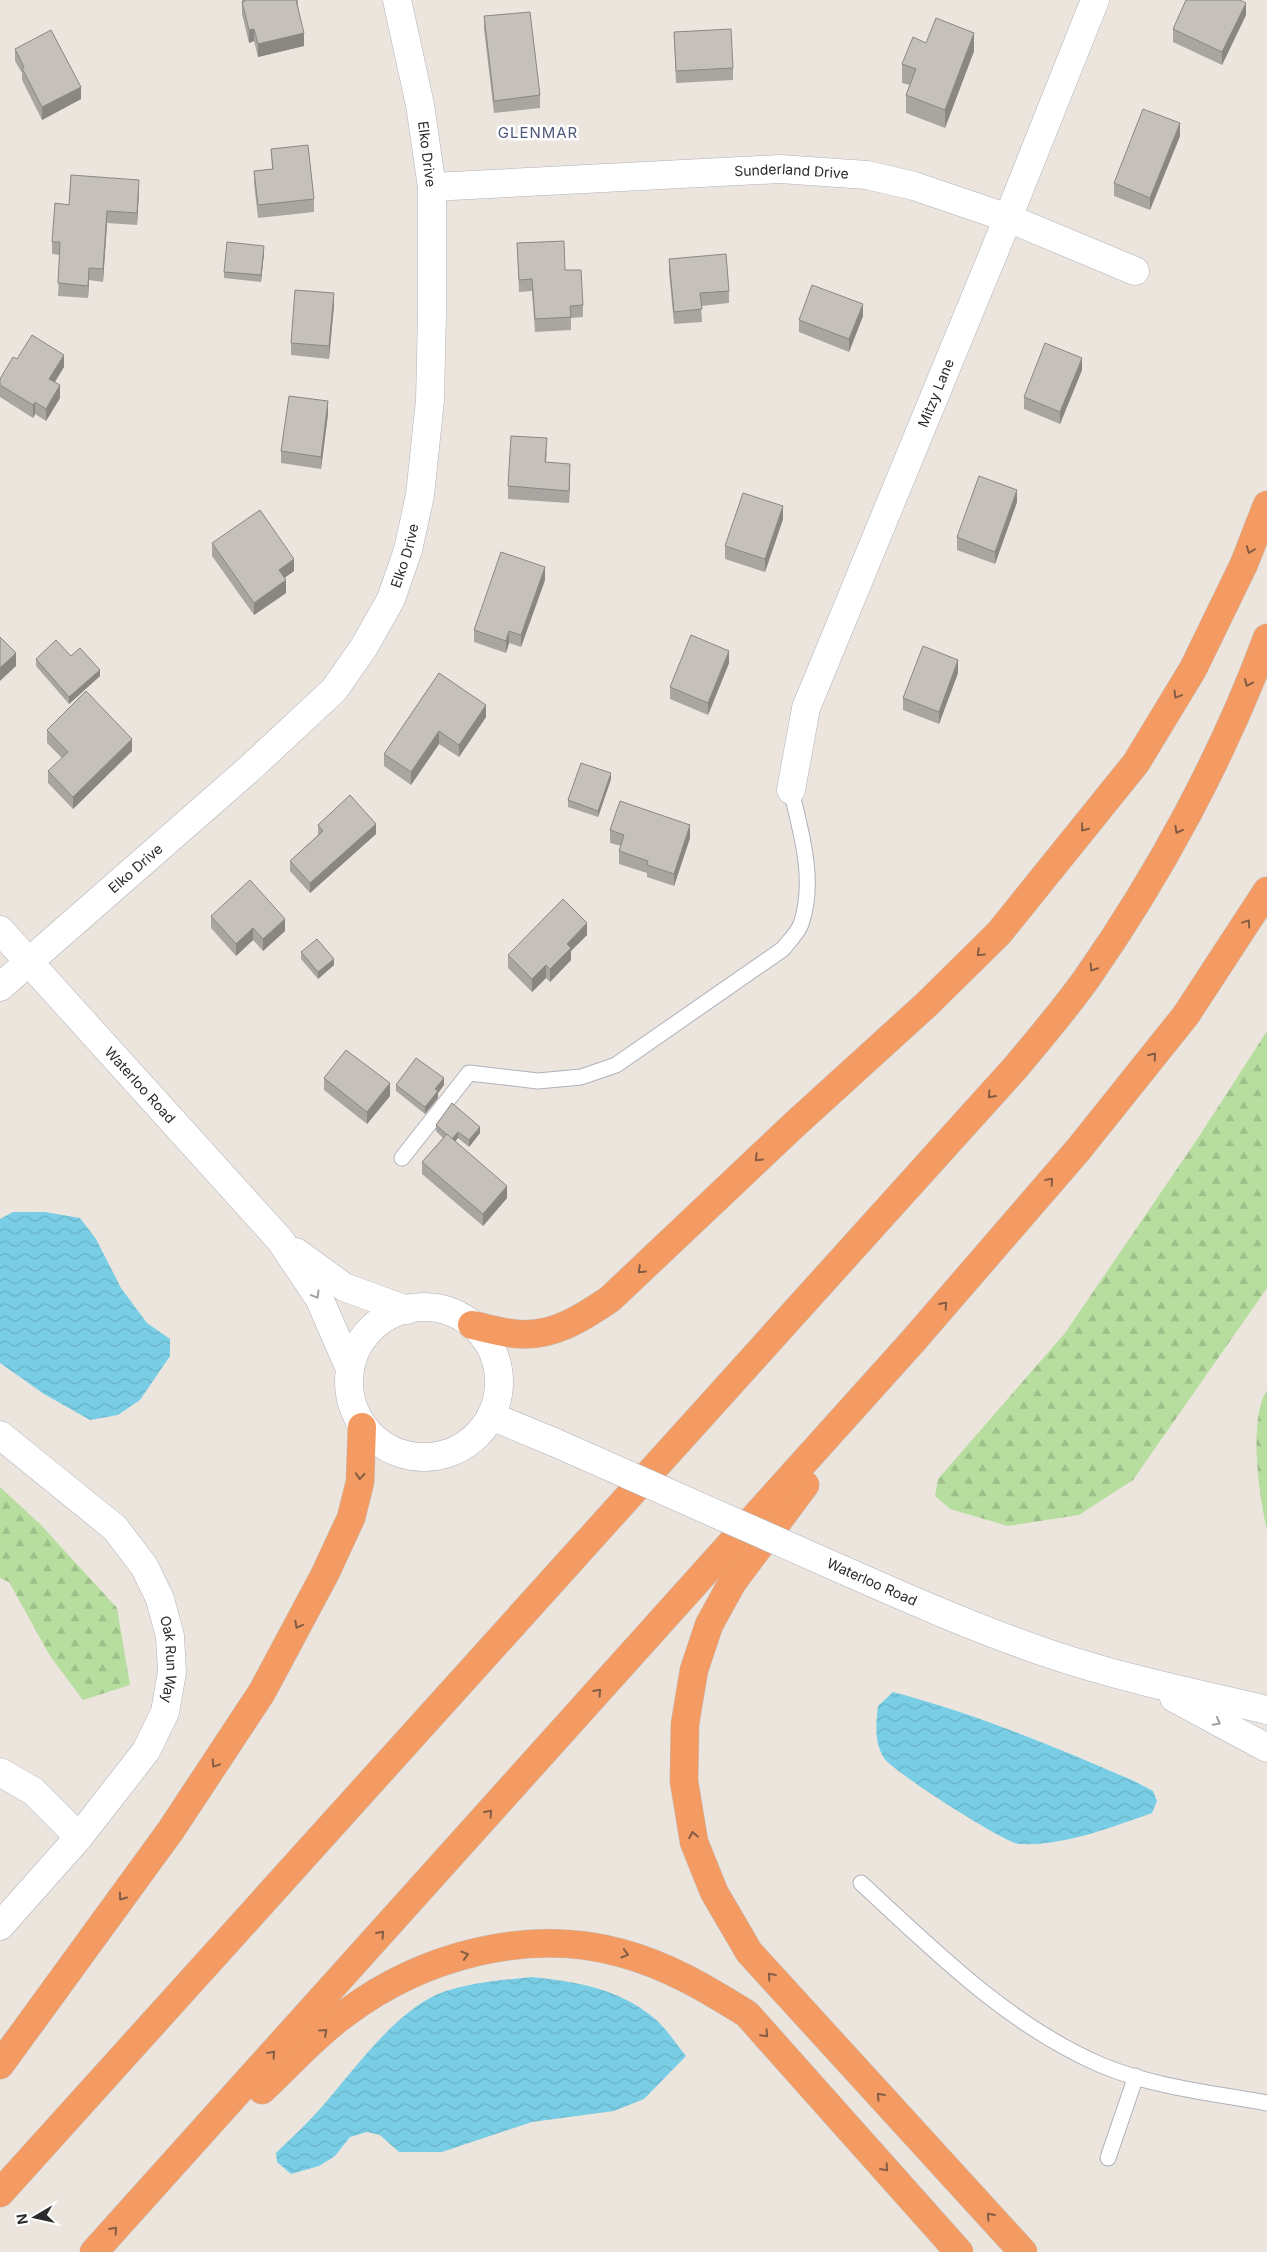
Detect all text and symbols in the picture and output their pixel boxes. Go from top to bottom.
street label: Elko Drive [415,120,440,188]
district label: GLENMAR [498,123,578,142]
street label: Sunderland Drive [734,160,849,182]
street label: Mitzy Lane [914,356,957,430]
street label: Elko Drive [387,522,422,590]
one-way arrow [1246,545,1256,554]
one-way arrow [1244,678,1255,687]
one-way arrow [1174,690,1184,699]
one-way arrow [1081,823,1090,832]
one-way arrow [1174,824,1184,833]
street label: Elko Drive [105,840,166,896]
one-way arrow [1241,919,1250,929]
one-way arrow [976,947,985,956]
one-way arrow [1090,963,1099,972]
street label: Waterloo Road [102,1043,179,1126]
one-way arrow [1148,1052,1157,1061]
one-way arrow [988,1089,997,1098]
one-way arrow [755,1152,764,1161]
one-way arrow [1045,1178,1054,1187]
one-way arrow [637,1264,646,1273]
one-way arrow [310,1290,320,1299]
one-way arrow [939,1301,948,1310]
one-way arrow [355,1472,366,1480]
street label: Waterloo Road [824,1554,920,1609]
street label: Oak Run Way [157,1613,181,1705]
one-way arrow [294,1620,304,1629]
one-way arrow [592,1688,601,1697]
one-way arrow [1212,1715,1221,1725]
one-way arrow [211,1759,221,1768]
one-way arrow [483,1809,492,1818]
one-way arrow [689,1831,699,1839]
one-way arrow [119,1891,128,1901]
one-way arrow [375,1930,384,1939]
one-way arrow [621,1949,629,1959]
one-way arrow [461,1951,469,1961]
one-way arrow [768,1972,777,1981]
one-way arrow [759,2028,768,2037]
one-way arrow [319,2029,328,2038]
one-way arrow [266,2051,275,2060]
one-way arrow [877,2092,886,2101]
one-way arrow [880,2163,889,2172]
north arrow [10,2192,60,2242]
one-way arrow [987,2212,996,2221]
text: N [12,2213,31,2226]
one-way arrow [108,2226,117,2235]

